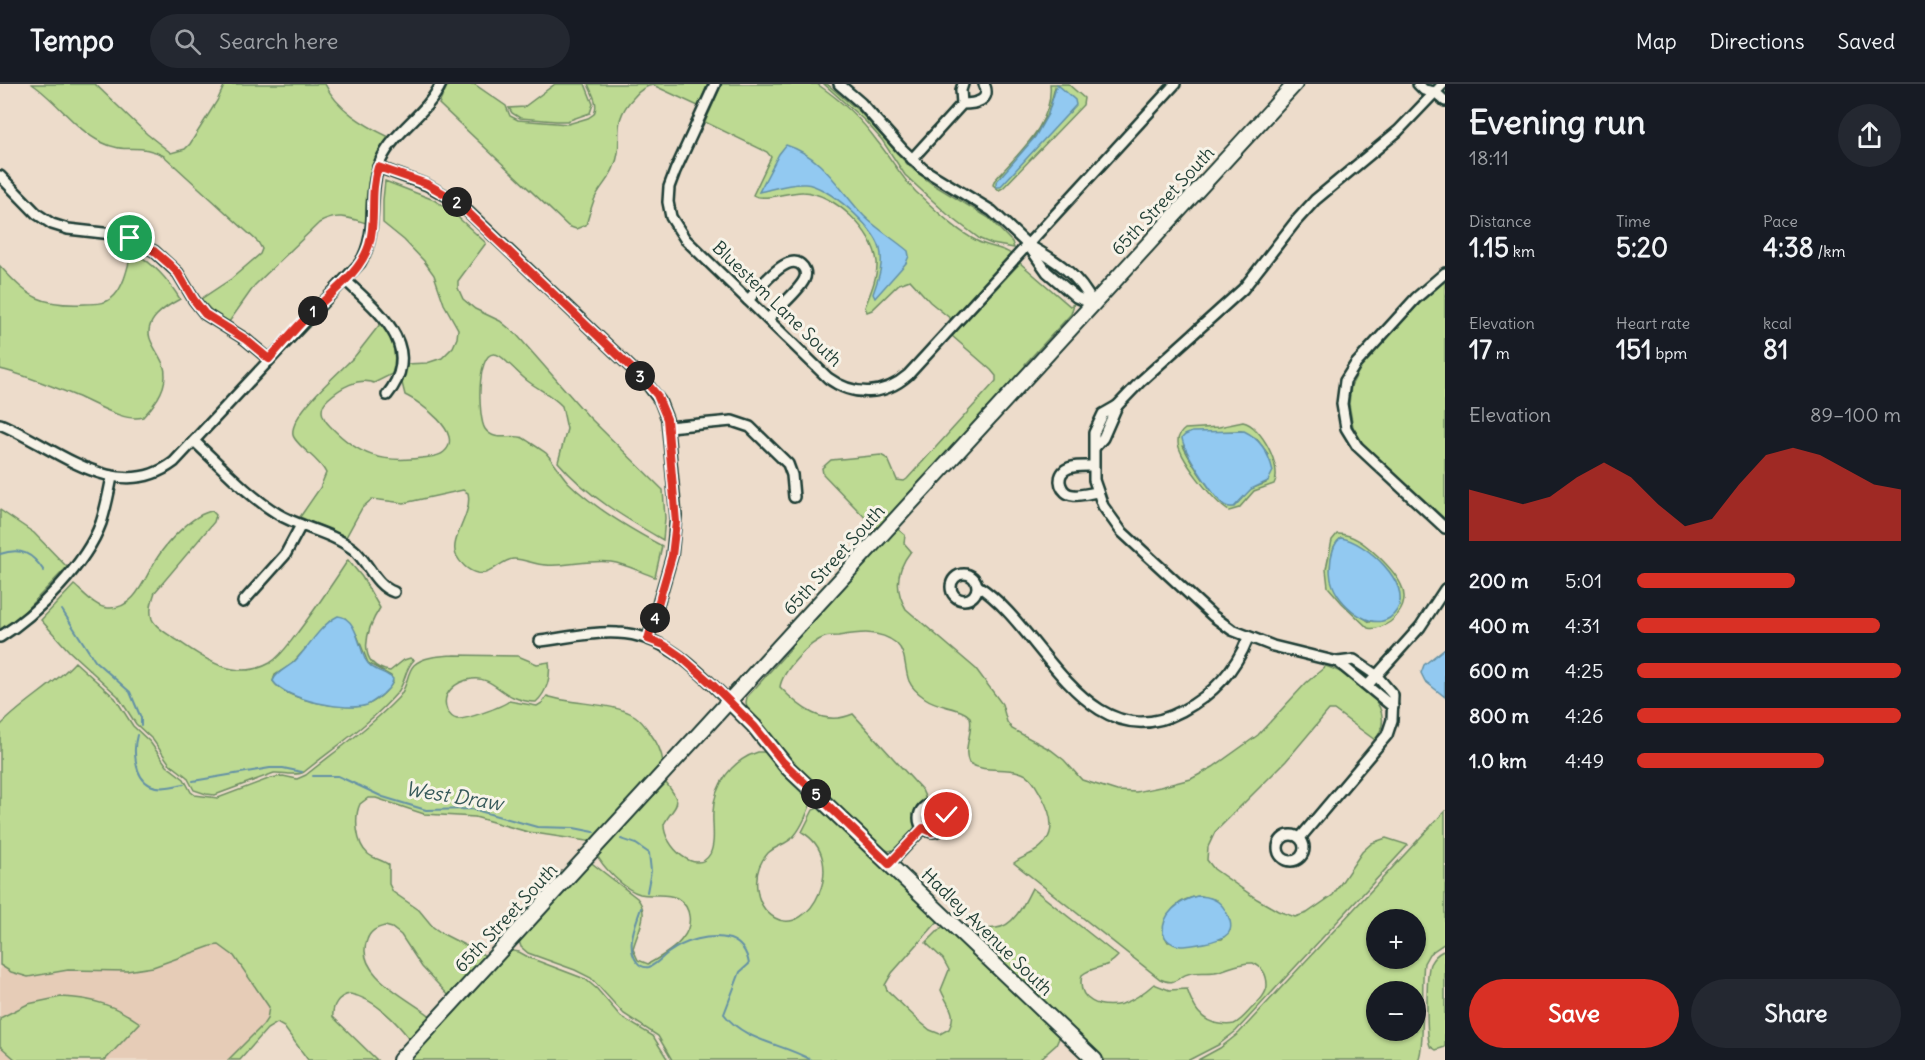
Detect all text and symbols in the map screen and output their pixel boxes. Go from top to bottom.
search box [150,14,570,68]
text: Tempo [30,23,114,59]
icon: search [171,25,204,58]
text: Search here [219,27,338,55]
text: Map [1636,28,1677,55]
text: Directions [1710,28,1804,55]
text: Saved [1837,28,1895,55]
text: Evening run [1469,101,1645,143]
button: share [1838,104,1901,167]
street label: 65th Street South [1106,141,1219,260]
text: 18:11 [1469,145,1509,170]
pin: 2 [442,187,472,217]
text: 2 [453,192,461,212]
text: Distance [1469,211,1531,231]
text: Time [1616,211,1651,231]
text: Pace [1763,211,1798,231]
pin [104,212,155,263]
icon: arrive [113,221,146,254]
text: 1.15 [1469,231,1509,264]
text: 5:20 [1616,231,1668,264]
text: 4:38 [1763,231,1814,264]
street label: Bluestem Lane South [708,236,847,371]
text: km [1509,241,1535,261]
text: /km [1814,241,1845,261]
pin: 1 [298,296,328,326]
text: 1 [310,301,316,321]
text: Elevation [1469,313,1535,333]
text: Heart rate [1616,313,1690,333]
text: kcal [1763,313,1792,333]
text: 17 [1469,333,1492,366]
text: 151 [1616,333,1652,366]
text: 81 [1763,333,1788,366]
text: m [1492,343,1510,363]
text: bpm [1652,343,1687,363]
pin: 3 [625,361,655,391]
text: 3 [635,366,645,386]
text: Elevation [1469,402,1551,427]
text: 89–100 m [1810,402,1901,427]
street label: 65th Street South [778,500,889,620]
text: 200 m [1469,568,1529,593]
text: 5:01 [1565,568,1602,593]
pin: 4 [640,603,670,633]
text: 4 [650,608,660,628]
text: 400 m [1469,613,1529,638]
text: 4:31 [1565,613,1600,638]
text: 600 m [1469,658,1529,683]
text: 4:25 [1565,658,1604,683]
text: 800 m [1469,703,1529,728]
text: 4:26 [1565,703,1604,728]
text: 1.0 km [1469,748,1527,773]
text: 4:49 [1565,748,1604,773]
water label: West Draw [404,775,507,816]
pin: 5 [801,779,831,809]
text: 5 [811,784,821,804]
pin [921,789,972,840]
icon: check [930,798,963,831]
street label: 65th Street South [449,858,562,977]
street label: Hadley Avenue South [917,863,1058,1000]
map controls [1366,909,1426,1041]
button: + [1366,909,1426,969]
button: Save [1469,979,1679,1048]
button: Share [1691,979,1901,1048]
button: − [1366,981,1426,1041]

